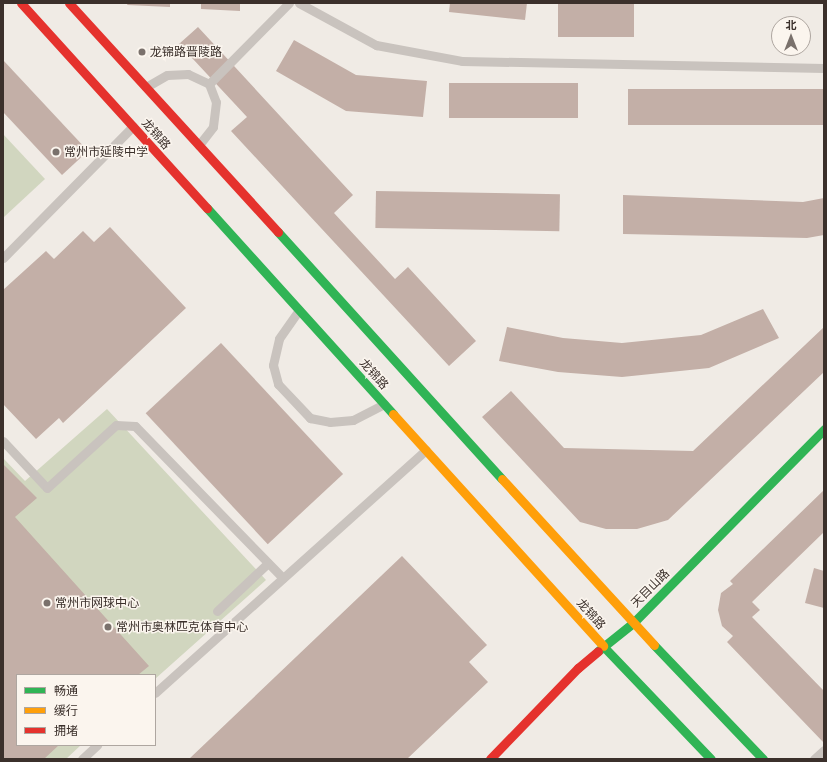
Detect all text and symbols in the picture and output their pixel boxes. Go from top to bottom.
north arrow [771,16,811,56]
text: 北 [786,17,797,32]
place label: 龙锦路晋陵路 [150,45,222,59]
marker: 龙锦路晋陵路 [137,47,147,57]
street label: 龙锦路 [139,116,173,152]
place label: 常州市延陵中学 [64,145,148,159]
marker: 常州市延陵中学 [51,147,61,157]
street label: 龙锦路 [357,356,391,392]
street label: 天目山路 [628,566,672,610]
place label: 常州市网球中心 [55,596,139,610]
street label: 龙锦路 [574,596,608,632]
marker: 常州市网球中心 [42,598,52,608]
place label: 常州市奥林匹克体育中心 [116,620,248,634]
marker: 常州市奥林匹克体育中心 [103,622,113,632]
legend [16,674,156,746]
text: 畅通 [54,682,78,699]
text: 缓行 [54,702,78,719]
text: 拥堵 [54,722,78,739]

